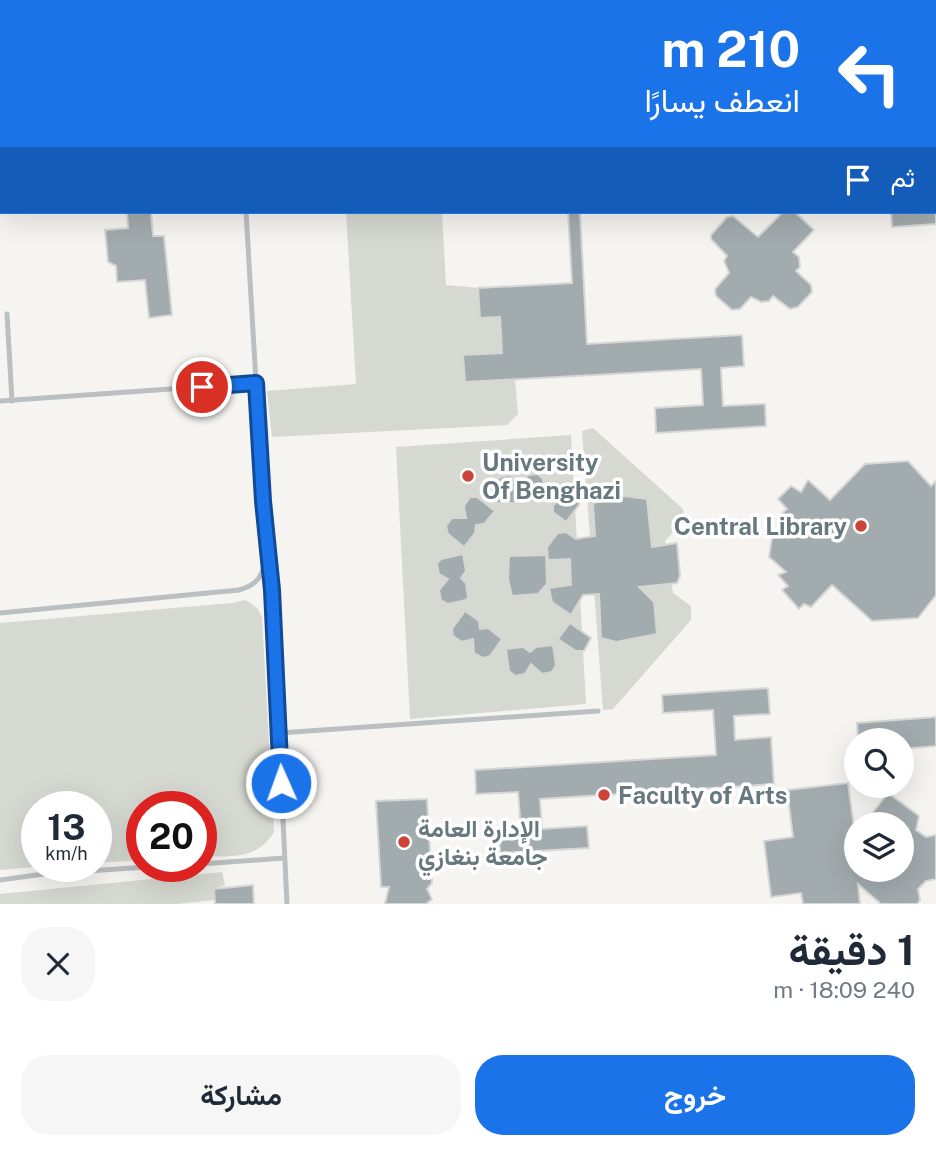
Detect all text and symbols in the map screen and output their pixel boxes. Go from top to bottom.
text: 210 m [661,20,800,78]
icon: left [824,28,915,119]
text: انعطف يسارًا [644,82,800,119]
icon: arrive [839,161,877,199]
text: ثم [891,162,915,193]
pin [172,357,232,417]
icon: arrive [183,368,221,406]
place label: University Of Benghazi [482,448,621,504]
marker: University Of Benghazi [460,468,476,484]
place label: Central Library [674,512,847,540]
marker: Central Library [853,518,869,534]
map controls [844,728,914,882]
button: search [844,728,914,798]
position arrow [244,746,318,820]
place label: Faculty of Arts [618,781,787,809]
marker: Faculty of Arts [596,787,612,803]
speed limit sign: 20 [126,791,217,882]
text: 13 [47,807,86,848]
button: layers [844,812,914,882]
place label: الإدارة العامة جامعة بنغازي [418,814,548,877]
marker: الإدارة العامة جامعة بنغازي [396,834,412,850]
text: km/h [45,843,88,864]
text: 1 دقيقة [789,925,915,974]
button: close [21,927,95,1001]
text: 240 m · 18:09 [773,976,915,1003]
button: مشاركة [21,1055,461,1135]
button: خروج [475,1055,915,1135]

